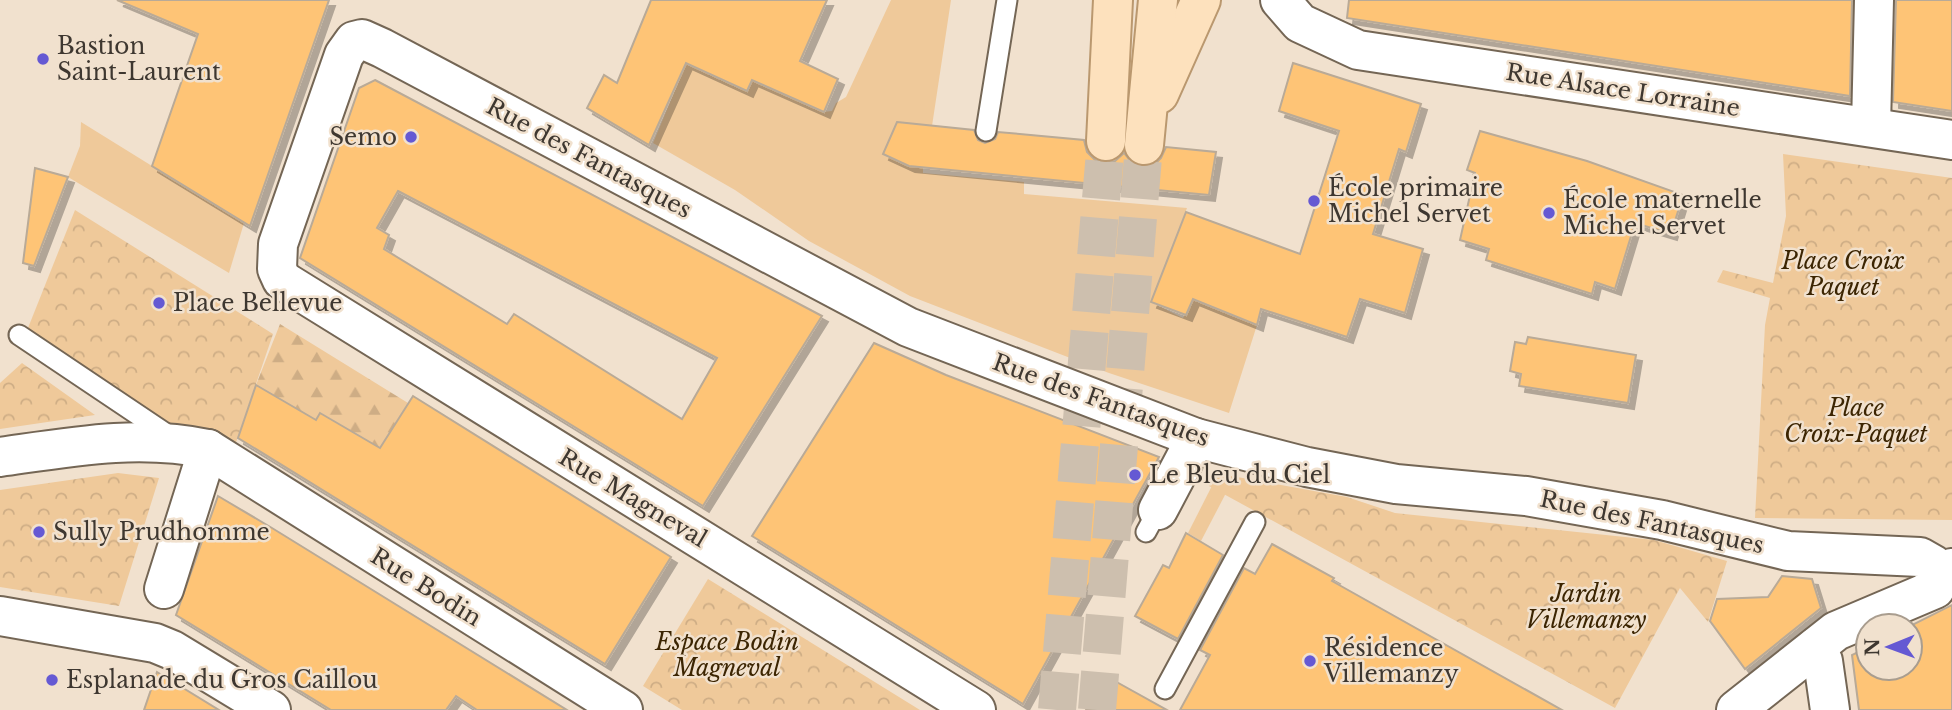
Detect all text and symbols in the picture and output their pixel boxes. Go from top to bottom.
place label: Bastion Saint-Laurent [57,32,221,86]
marker: Bastion Saint-Laurent [35,51,51,67]
street label: Rue Alsace Lorraine [1504,58,1742,122]
street label: Rue des Fantasques [482,92,696,224]
place label: Semo [329,123,397,151]
marker: Semo [403,129,419,145]
place label: École primaire Michel Servet [1328,173,1503,228]
place label: École maternelle Michel Servet [1563,185,1762,240]
marker: École primaire Michel Servet [1306,193,1322,209]
marker: École maternelle Michel Servet [1541,205,1557,221]
park label: Place Croix Paquet [1781,247,1905,301]
place label: Place Bellevue [173,289,342,317]
marker: Place Bellevue [151,295,167,311]
street label: Rue des Fantasques [989,348,1213,452]
park label: Place Croix-Paquet [1784,394,1928,448]
street label: Rue Magneval [554,443,712,553]
place label: Le Bleu du Ciel [1149,461,1330,489]
marker: Le Bleu du Ciel [1127,467,1143,483]
street label: Rue des Fantasques [1537,485,1767,559]
place label: Sully Prudhomme [53,518,270,546]
marker: Sully Prudhomme [31,524,47,540]
street label: Rue Bodin [365,542,487,632]
park label: Jardin Villemanzy [1526,580,1646,634]
north arrow [1854,612,1924,682]
park label: Espace Bodin Magneval [654,628,799,682]
place label: Résidence Villemanzy [1323,634,1459,688]
text: N [1861,638,1884,656]
marker: Résidence Villemanzy [1302,653,1318,669]
place label: Esplanade du Gros Caillou [66,666,378,694]
marker: Esplanade du Gros Caillou [44,672,60,688]

